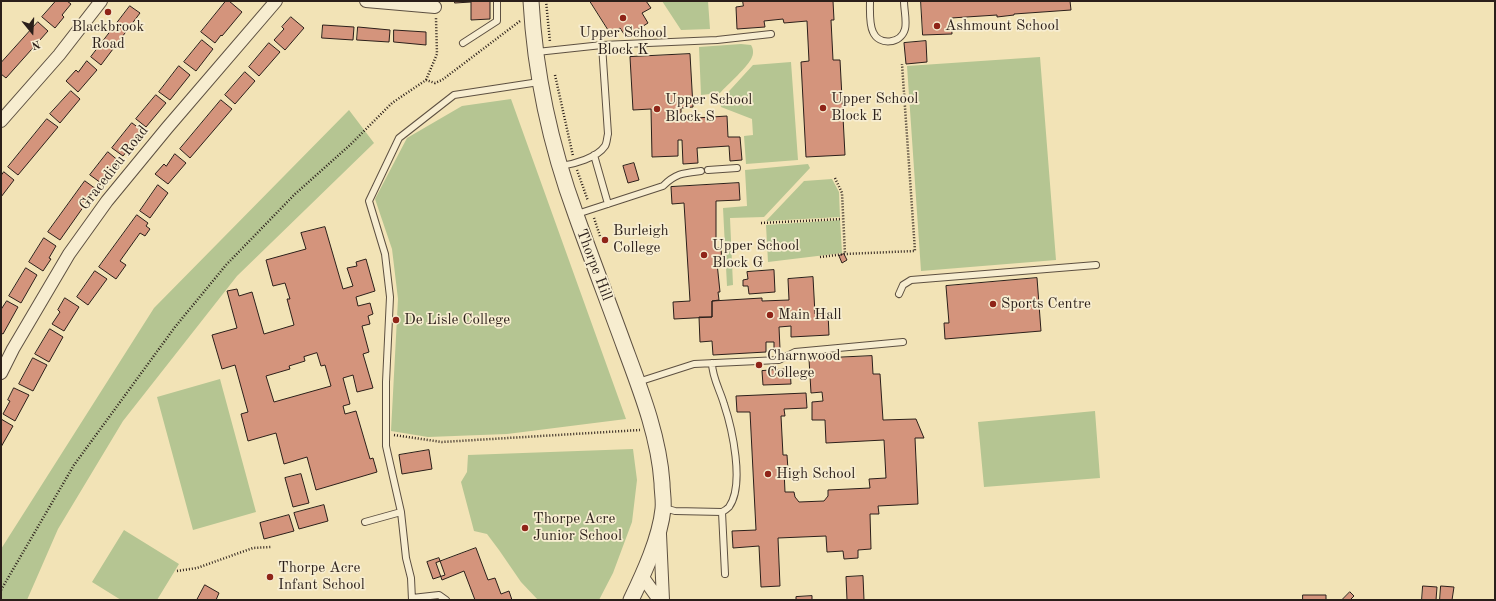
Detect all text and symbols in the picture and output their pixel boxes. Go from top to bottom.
marker: Blackbrook Road [103,7,113,17]
north arrow [12,12,52,52]
marker: Upper School Block K [618,13,628,23]
place label: Ashmount School [945,17,1059,35]
place label: Blackbrook Road [72,18,144,53]
marker: Ashmount School [932,21,942,31]
place label: Upper School Block K [579,24,667,59]
text: N [30,37,42,50]
place label: Upper School Block E [831,90,918,125]
place label: Upper School Block S [665,91,752,126]
marker: Upper School Block E [818,103,828,113]
marker: Upper School Block S [652,104,662,114]
street label: Gracedieu Road [75,122,153,214]
place label: Burleigh College [613,222,669,257]
street label: Thorpe Hill [572,227,616,303]
marker: Burleigh College [600,235,610,245]
place label: Upper School Block G [712,237,799,272]
marker: Upper School Block G [699,250,709,260]
place label: Sports Centre [1001,295,1091,313]
marker: Sports Centre [988,299,998,309]
place label: Main Hall [778,306,842,324]
marker: Main Hall [765,310,775,320]
place label: De Lisle College [404,311,510,329]
marker: De Lisle College [391,315,401,325]
place label: Charnwood College [767,347,840,382]
marker: Charnwood College [754,360,764,370]
place label: High School [776,465,855,483]
marker: High School [763,469,773,479]
place label: Thorpe Acre Junior School [533,510,622,545]
marker: Thorpe Acre Junior School [520,523,530,533]
place label: Thorpe Acre Infant School [278,559,365,594]
marker: Thorpe Acre Infant School [265,572,275,582]

